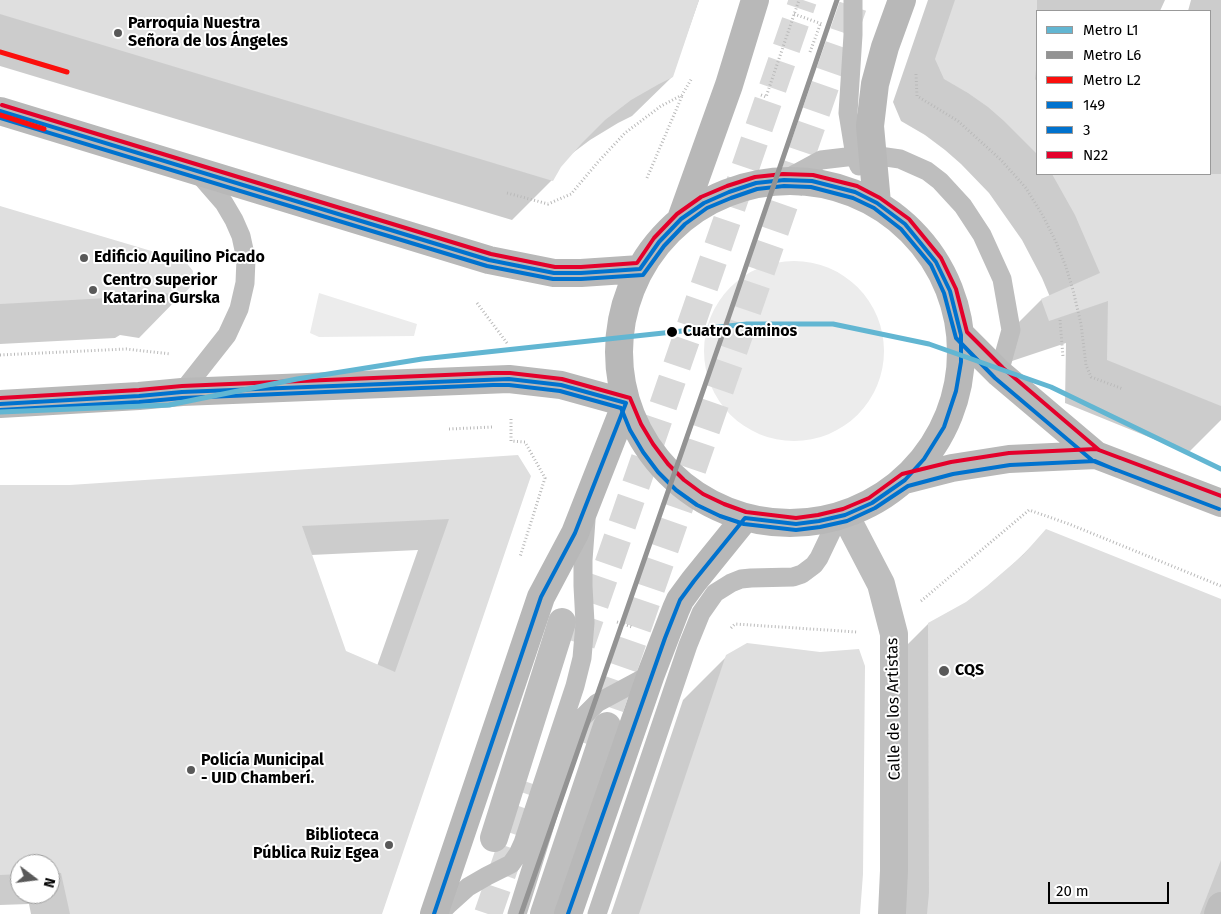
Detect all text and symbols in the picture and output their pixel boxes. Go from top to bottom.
legend [1036,10,1211,175]
place label: Parroquia Nuestra Señora de los Ángeles [128,14,288,52]
text: Metro L1 [1083,21,1139,39]
marker: Parroquia Nuestra Señora de los Ángeles [112,27,124,39]
text: Metro L6 [1083,46,1141,64]
text: Metro L2 [1083,71,1141,89]
text: 149 [1083,96,1105,114]
text: 3 [1083,121,1091,139]
text: N22 [1083,146,1108,164]
place label: Edificio Aquilino Picado [94,248,265,268]
marker: Edificio Aquilino Picado [78,252,90,264]
place label: Centro superior Katarina Gurska [103,271,220,309]
marker: Centro superior Katarina Gurska [87,284,99,296]
place label: Cuatro Caminos [683,322,797,342]
marker: Cuatro Caminos [665,325,679,339]
street label: Calle de los Artistas [883,638,905,780]
place label: CQS [955,661,984,681]
marker: CQS [937,664,951,678]
place label: Policía Municipal - UID Chamberí. [201,751,324,789]
marker: Policía Municipal - UID Chamberí. [185,764,197,776]
place label: Biblioteca Pública Ruiz Egea [253,826,379,864]
marker: Biblioteca Pública Ruiz Egea [383,839,395,851]
north arrow [10,854,60,904]
scale bar [1051,872,1172,904]
text: N [40,876,58,889]
text: 20 m [1056,882,1089,900]

